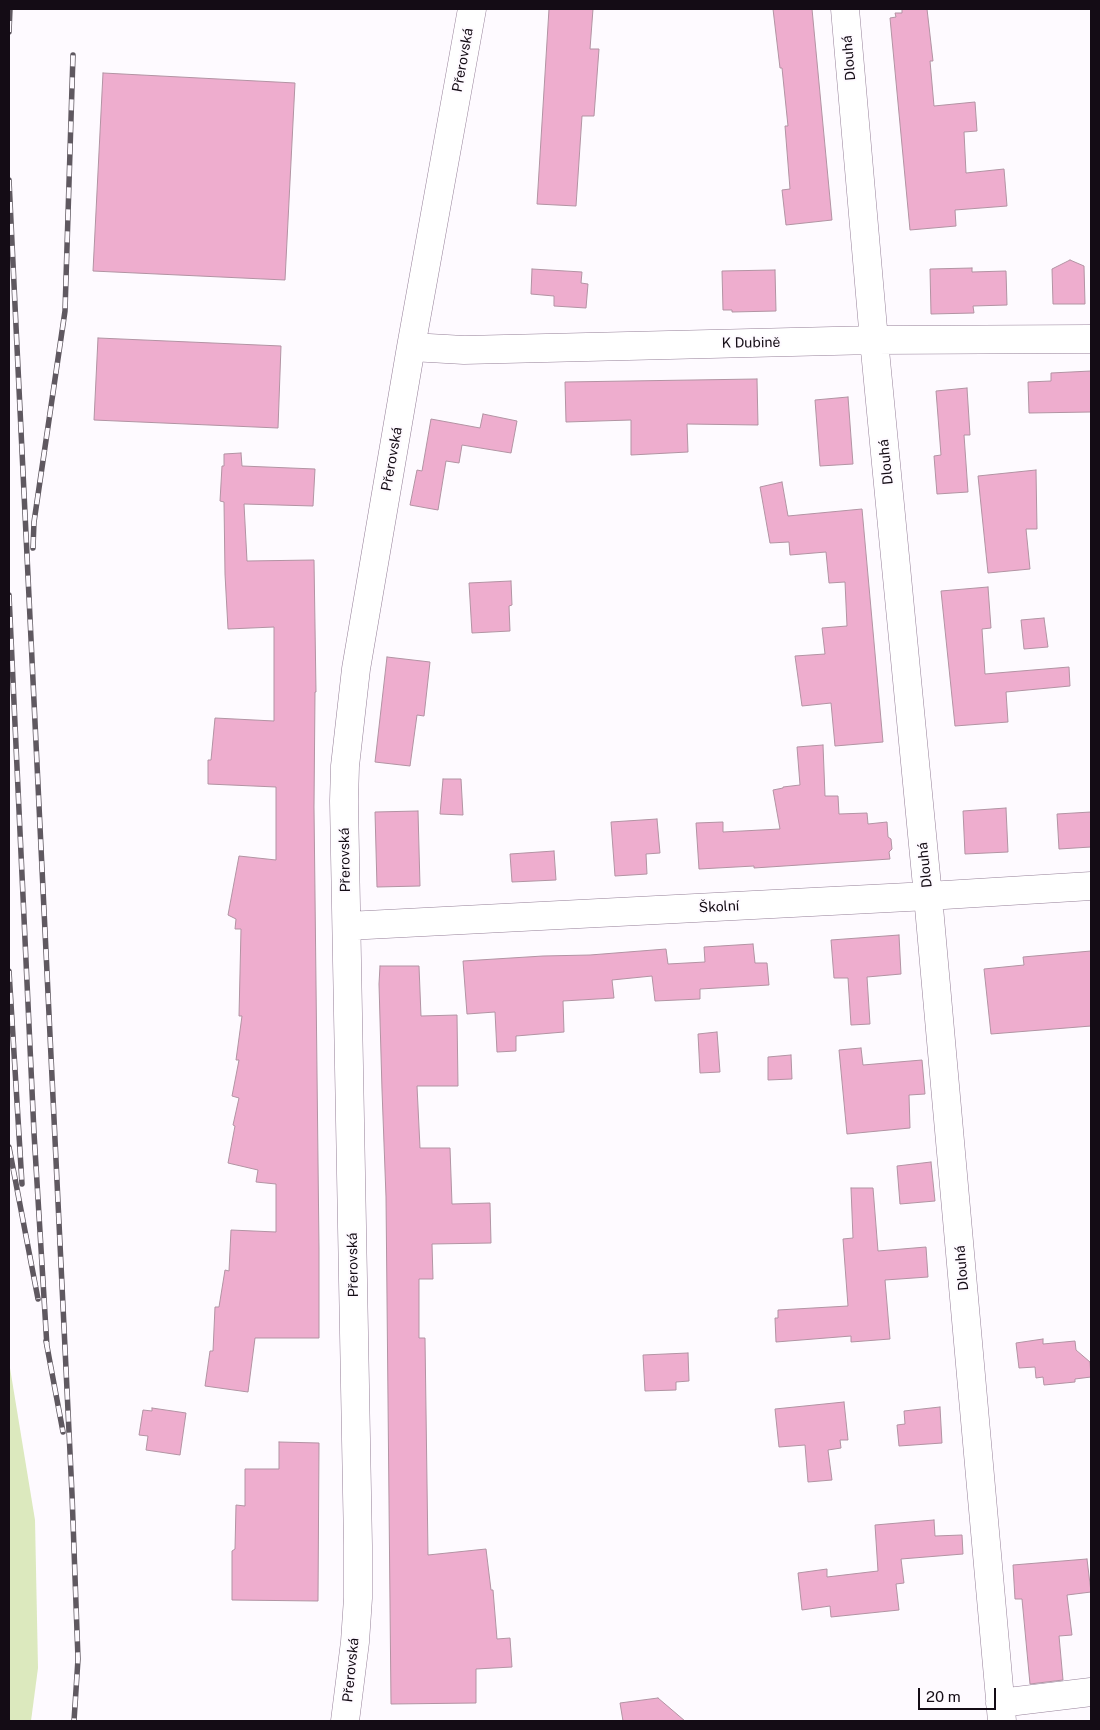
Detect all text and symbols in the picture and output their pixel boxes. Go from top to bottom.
street label: Přerovská [449,27,477,93]
street label: Dlouhá [839,35,859,81]
street label: K Dubině [721,334,781,352]
street label: Přerovská [378,426,406,492]
street label: Dlouhá [875,438,897,486]
street label: Přerovská [336,827,354,893]
street label: Dlouhá [914,841,936,889]
street label: Školní [698,898,740,916]
street label: Přerovská [344,1232,362,1298]
street label: Dlouhá [952,1245,972,1291]
street label: Přerovská [339,1637,363,1703]
scale bar [920,1678,998,1710]
text: 20 m [926,1688,961,1705]

